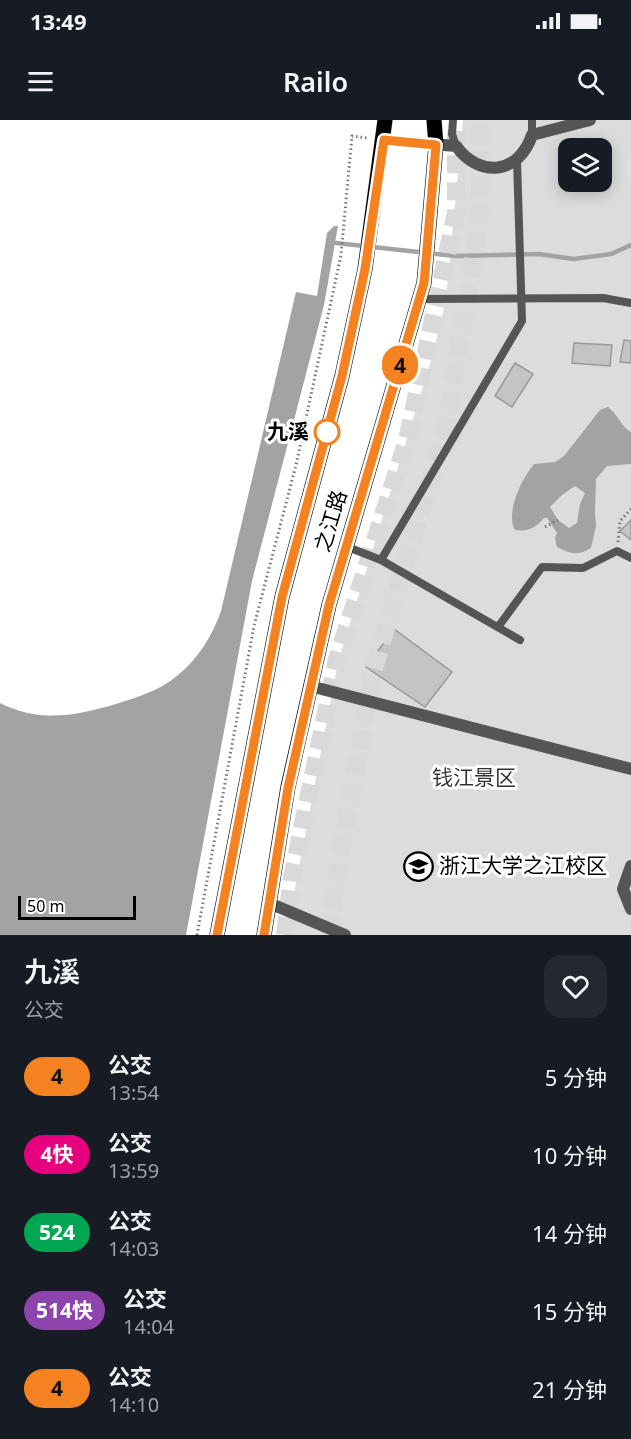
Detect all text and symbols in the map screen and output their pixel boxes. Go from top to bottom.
text: 13:49 [30,6,87,36]
text: Railo [283,63,348,100]
icon: menu [24,65,57,98]
icon: search [574,65,607,98]
map controls [558,138,612,192]
button: layers [558,138,612,192]
line badge: 4 [380,346,420,384]
text: 4 [394,351,406,379]
place label: 九溪 [267,417,309,445]
marker: 九溪 [314,419,340,445]
street label: 之江路 [307,486,353,555]
park label: 钱江景区 [432,763,516,791]
school or university icon: 浙江大学之江校区 [402,850,434,882]
place label: 浙江大学之江校区 [439,851,607,879]
scale bar [18,893,136,920]
text: 50 m [27,895,64,917]
text: 九溪 [24,952,80,990]
button: heart [544,955,607,1018]
text: 公交 [24,996,64,1023]
text: 公交 [108,1049,152,1079]
text: 4 [51,1062,63,1090]
text: 5 分钟 [545,1062,607,1092]
text: 13:54 [108,1079,159,1106]
text: 公交 [108,1127,152,1157]
text: 4快 [40,1140,74,1168]
text: 10 分钟 [532,1140,607,1170]
text: 13:59 [108,1157,159,1184]
text: 公交 [108,1205,152,1235]
text: 524 [39,1218,75,1246]
text: 14 分钟 [532,1218,607,1248]
text: 14:03 [108,1235,159,1262]
text: 公交 [123,1283,167,1313]
text: 514快 [36,1296,93,1324]
text: 15 分钟 [532,1296,607,1326]
text: 14:04 [123,1313,174,1340]
text: 公交 [108,1361,152,1391]
text: 4 [51,1374,63,1402]
text: 21 分钟 [532,1374,607,1404]
text: 14:10 [108,1391,159,1418]

